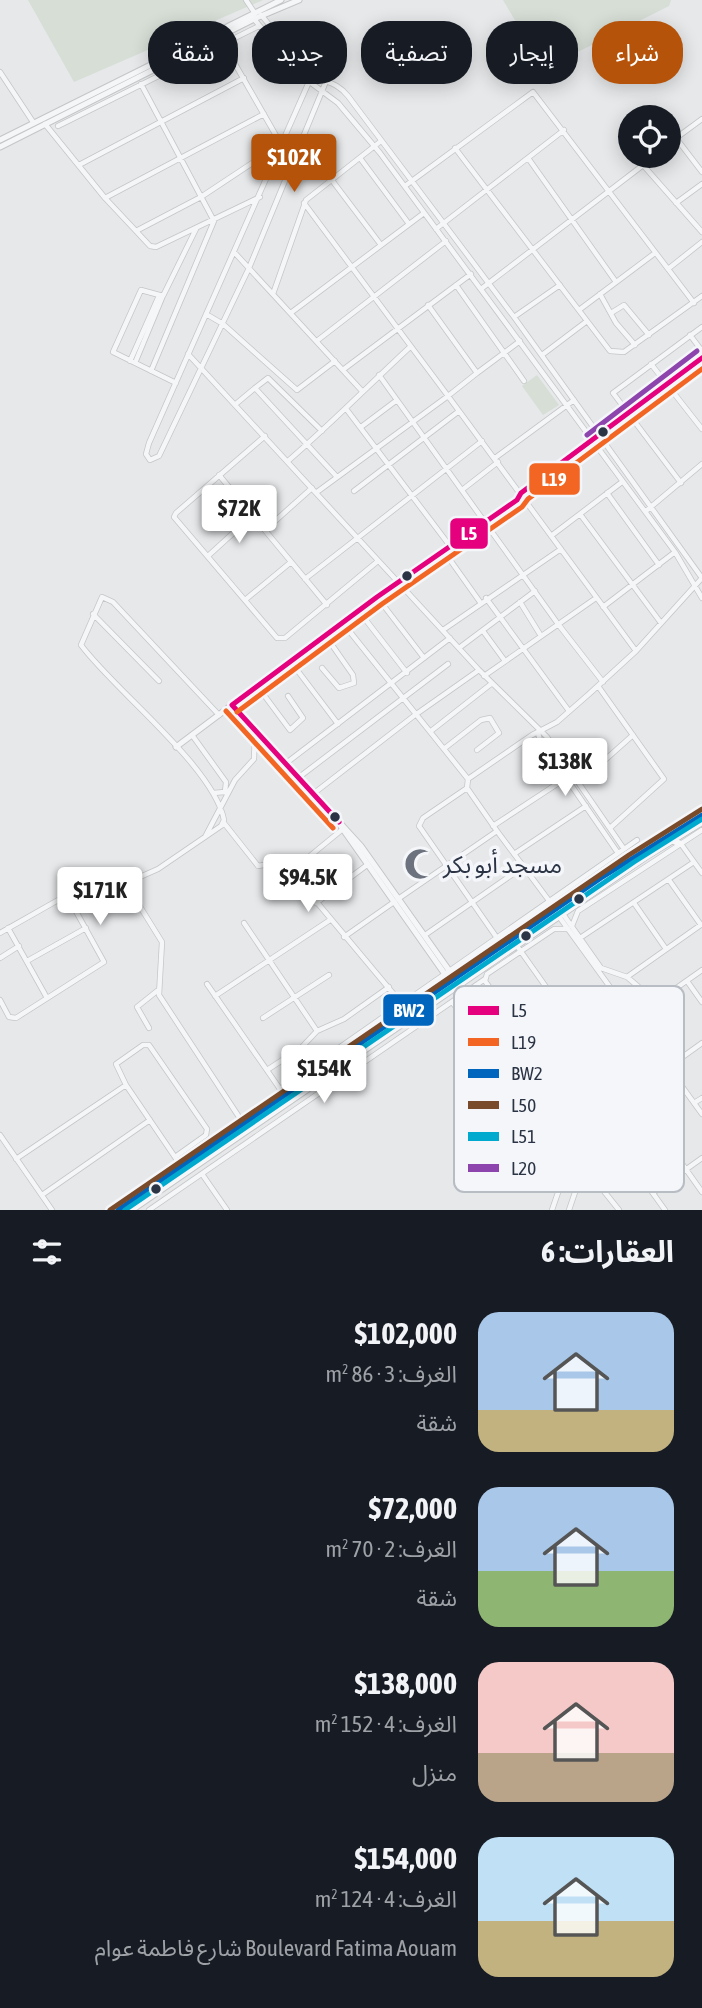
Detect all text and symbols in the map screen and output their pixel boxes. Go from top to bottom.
chip: شقة [148,21,238,84]
chip: جديد [252,21,347,84]
chip: تصفية [361,21,472,84]
chip: إيجار [486,21,578,84]
chip: شراء [592,21,683,84]
map controls [618,105,681,168]
button: locate [618,105,681,168]
pin: $102K [245,134,343,194]
text: $102K [267,144,321,170]
unlabelled marker [596,425,610,439]
line badge: L19 [528,462,581,496]
text: L19 [541,468,567,490]
pin: $72K [198,486,280,545]
text: $72K [218,495,260,521]
line badge: L5 [449,517,489,550]
text: L5 [461,522,477,544]
unlabelled marker [400,569,414,583]
pin: $138K [516,738,614,798]
text: $138K [538,748,592,774]
unlabelled marker [328,810,342,824]
mosque icon: مسجد أبو بكر [403,847,437,881]
place label: مسجد أبو بكر [442,848,562,879]
pin: $94.5K [251,855,365,914]
text: $94.5K [279,864,337,890]
pin: $171K [51,867,149,927]
text: $171K [73,877,127,903]
unlabelled marker [572,892,586,906]
unlabelled marker [519,929,533,943]
legend [454,986,684,1192]
line badge: BW2 [382,993,435,1027]
text: BW2 [393,999,425,1021]
text: L5 [511,999,527,1021]
text: L19 [511,1031,536,1053]
pin: $154K [275,1046,373,1105]
text: $154K [297,1055,351,1081]
text: BW2 [511,1062,543,1084]
text: L50 [511,1094,536,1116]
text: L51 [511,1125,536,1147]
text: L20 [511,1157,536,1179]
unlabelled marker [149,1182,163,1196]
icon: filters [28,1233,66,1271]
text: العقارات: 6 [541,1234,674,1268]
text: $102,000 [354,1316,457,1350]
icon: home [534,1340,618,1424]
text: الغرف: 3 · 86 m² [325,1361,457,1387]
text: شقة [416,1410,457,1436]
text: $72,000 [369,1491,457,1525]
icon: home [534,1515,618,1599]
text: الغرف: 2 · 70 m² [325,1536,457,1562]
text: شقة [416,1585,457,1611]
text: $138,000 [354,1666,457,1700]
icon: home [534,1690,618,1774]
text: الغرف: 4 · 152 m² [315,1711,457,1737]
text: منزل [412,1760,457,1786]
text: $154,000 [354,1841,457,1875]
icon: home [534,1865,618,1949]
text: الغرف: 4 · 124 m² [315,1886,457,1912]
text: Boulevard Fatima Aouam شارع فاطمة عوام [95,1935,457,1961]

